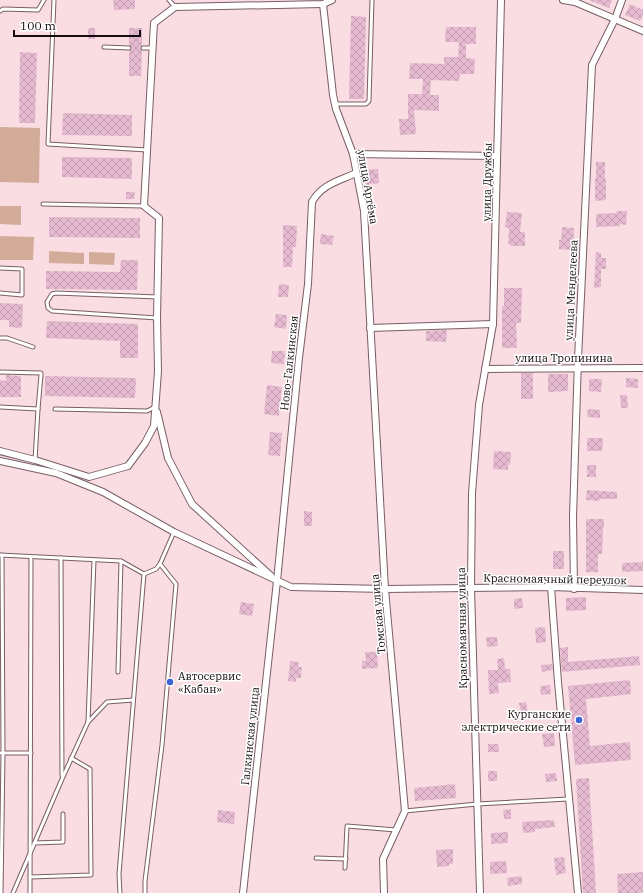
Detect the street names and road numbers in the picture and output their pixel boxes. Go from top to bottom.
street label: улица Дружбы [479,142,495,222]
street label: улица Артёма [355,149,381,225]
street label: улица Менделеева [561,239,581,341]
street label: Ново-Галкинская [277,315,301,411]
street label: улица Тропинина [515,351,613,365]
street label: Красномаячная улица [454,567,470,689]
street label: Красномаячный переулок [483,571,627,587]
street label: Томская улица [368,573,388,655]
street label: Галкинская улица [238,686,262,786]

